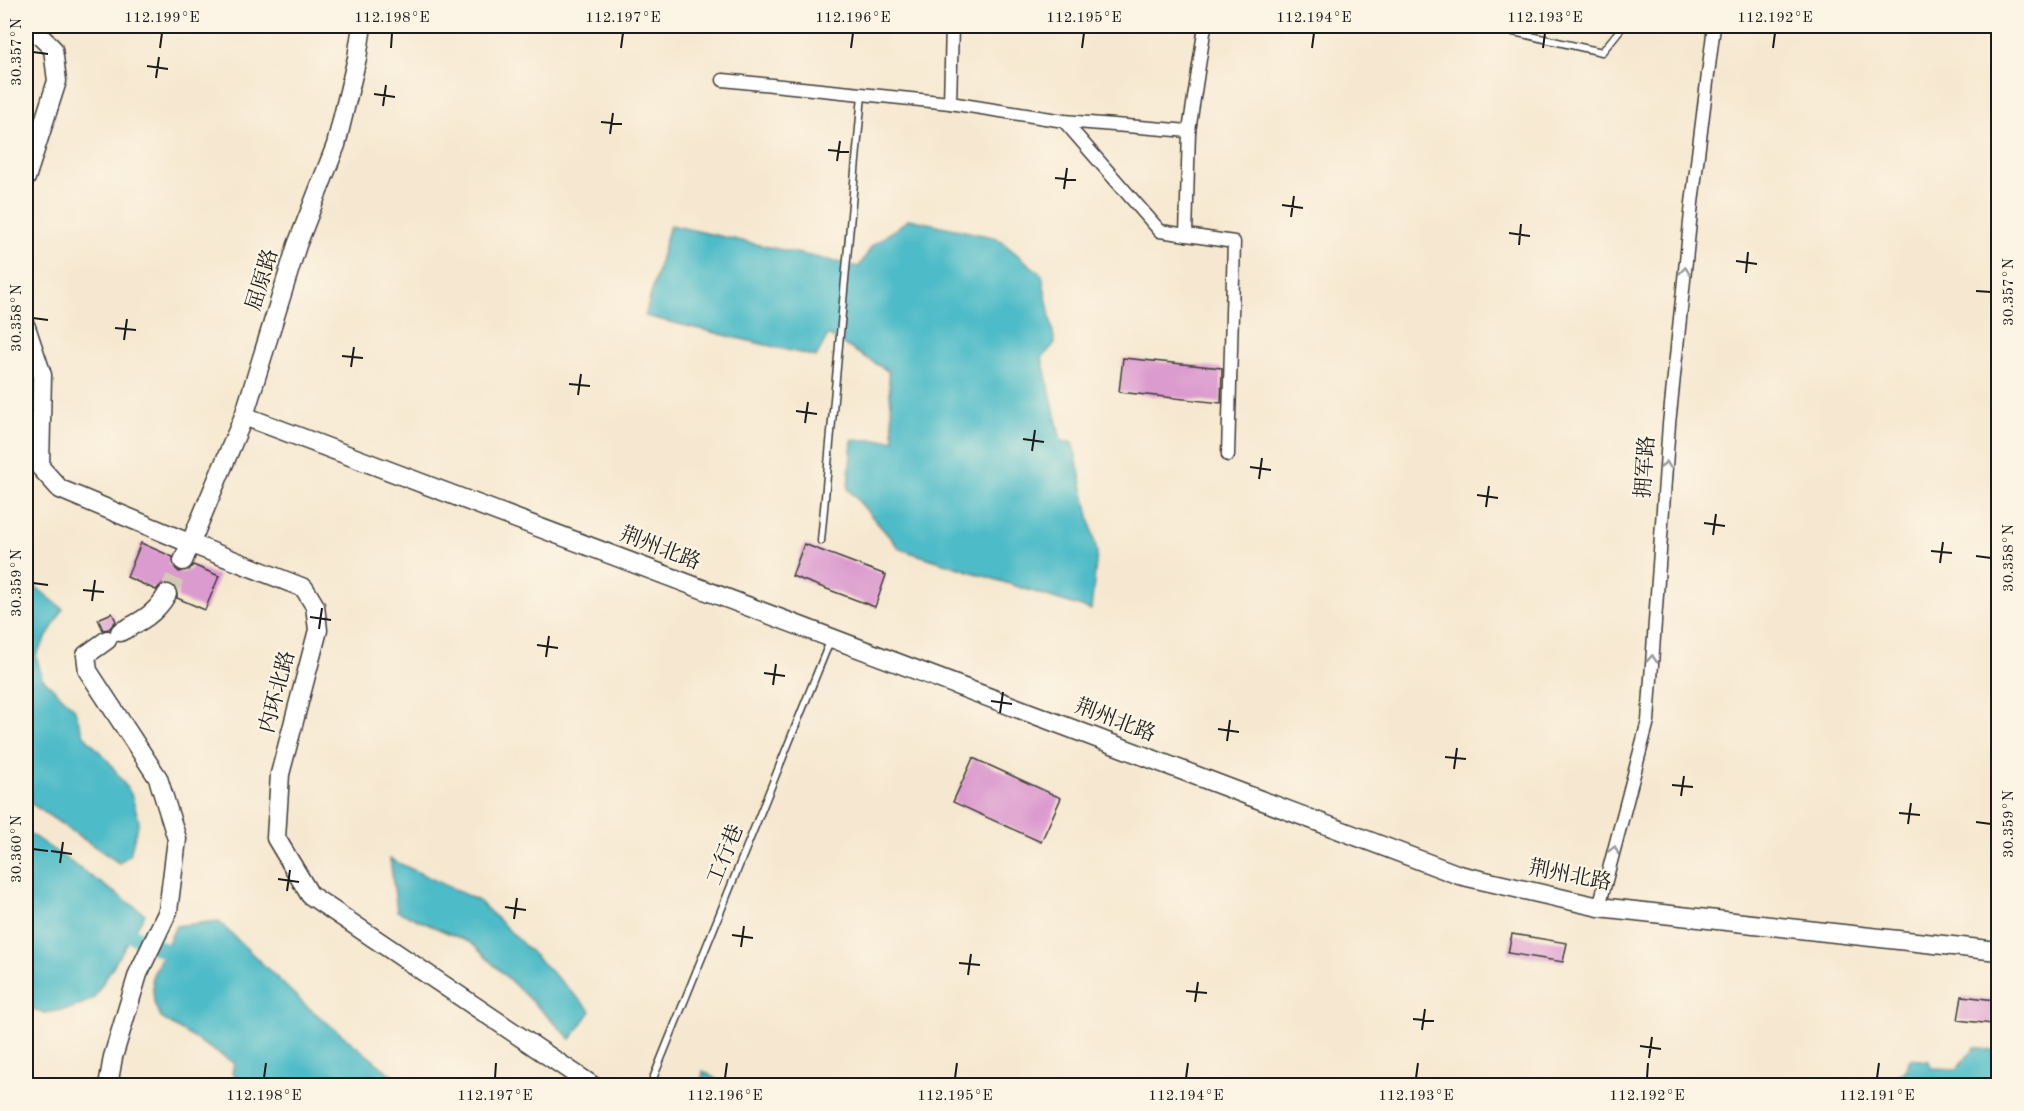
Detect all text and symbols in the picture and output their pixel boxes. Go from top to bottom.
text: 112.199°E [124,11,200,26]
text: 112.198°E [354,11,430,26]
text: 112.197°E [585,11,661,26]
text: 112.196°E [815,11,891,26]
text: 112.195°E [1046,11,1122,26]
text: 112.194°E [1276,11,1352,26]
text: 112.193°E [1507,11,1583,26]
text: 112.192°E [1737,11,1813,26]
text: 30.357°N [10,18,25,86]
street label: 屈原路 [242,246,282,313]
text: 30.357°N [2002,258,2017,326]
one-way arrow [1678,266,1691,275]
text: 30.358°N [10,284,25,352]
street label: 拥军路 [1631,435,1659,499]
one-way arrow [1659,460,1672,469]
street label: 荆州北路 [617,522,704,574]
text: 30.358°N [2002,524,2017,592]
text: 30.359°N [10,549,25,617]
street label: 内环北路 [255,648,299,735]
one-way arrow [1645,655,1658,664]
street label: 荆州北路 [1072,694,1159,746]
text: 30.359°N [2002,790,2017,858]
text: 30.360°N [10,815,25,883]
street label: 工行巷 [703,821,748,888]
one-way arrow [1607,845,1619,856]
street label: 荆州北路 [1527,856,1614,894]
text: 112.198°E [226,1089,302,1104]
text: 112.197°E [457,1089,533,1104]
text: 112.196°E [687,1089,763,1104]
text: 112.195°E [917,1089,993,1104]
text: 112.194°E [1148,1089,1224,1104]
text: 112.193°E [1378,1089,1454,1104]
text: 112.192°E [1609,1089,1685,1104]
text: 112.191°E [1839,1089,1915,1104]

